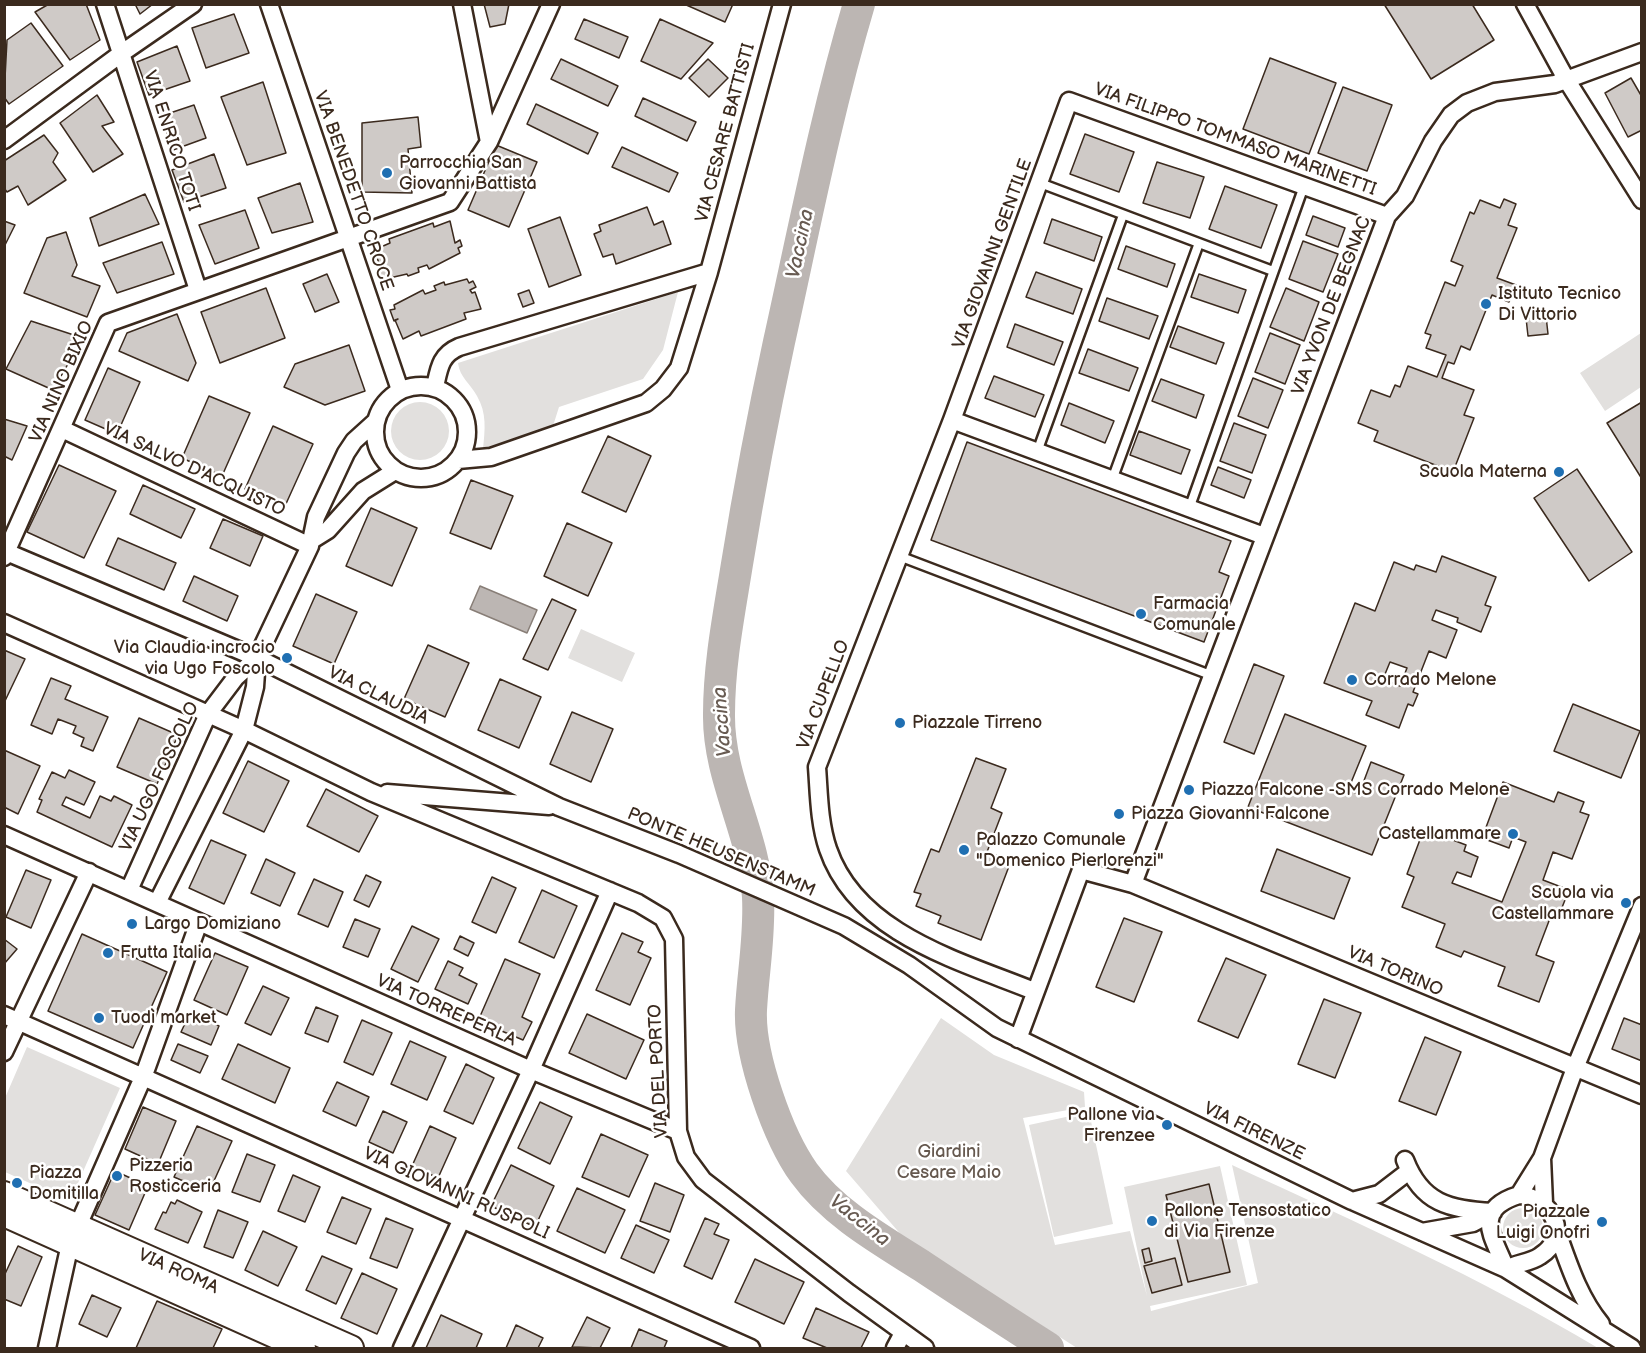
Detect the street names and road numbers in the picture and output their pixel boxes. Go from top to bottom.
street label: VIA CESARE BATTISTI [692,41,760,225]
street label: VIA ENRICO TOTI [138,68,204,214]
street label: VIA FILIPPO TOMMASO MARINETTI [1091,79,1379,201]
street label: VIA BENEDETTO CROCE [309,88,397,294]
street label: VIA GIOVANNI GENTILE [949,156,1037,352]
street label: VIA YVON DE BEGNAC [1288,213,1376,399]
street label: VIA NINO BIXIO [25,318,99,446]
street label: VIA SALVO D'ACQUISTO [99,418,289,522]
street label: VIA CUPELLO [793,637,855,753]
street label: VIA CLAUDIA [324,662,432,730]
street label: VIA UGO FOSCOLO [116,699,204,855]
street label: PONTE HEUSENSTAMM [624,804,818,902]
street label: VIA TORINO [1344,942,1446,1002]
street label: VIA TORREPERLA [373,970,519,1052]
street label: VIA DEL PORTO [645,1004,673,1138]
street label: VIA FIRENZE [1200,1098,1308,1166]
street label: VIA GIOVANNI RUSPOLI [360,1143,552,1245]
street label: VIA ROMA [135,1245,221,1299]

